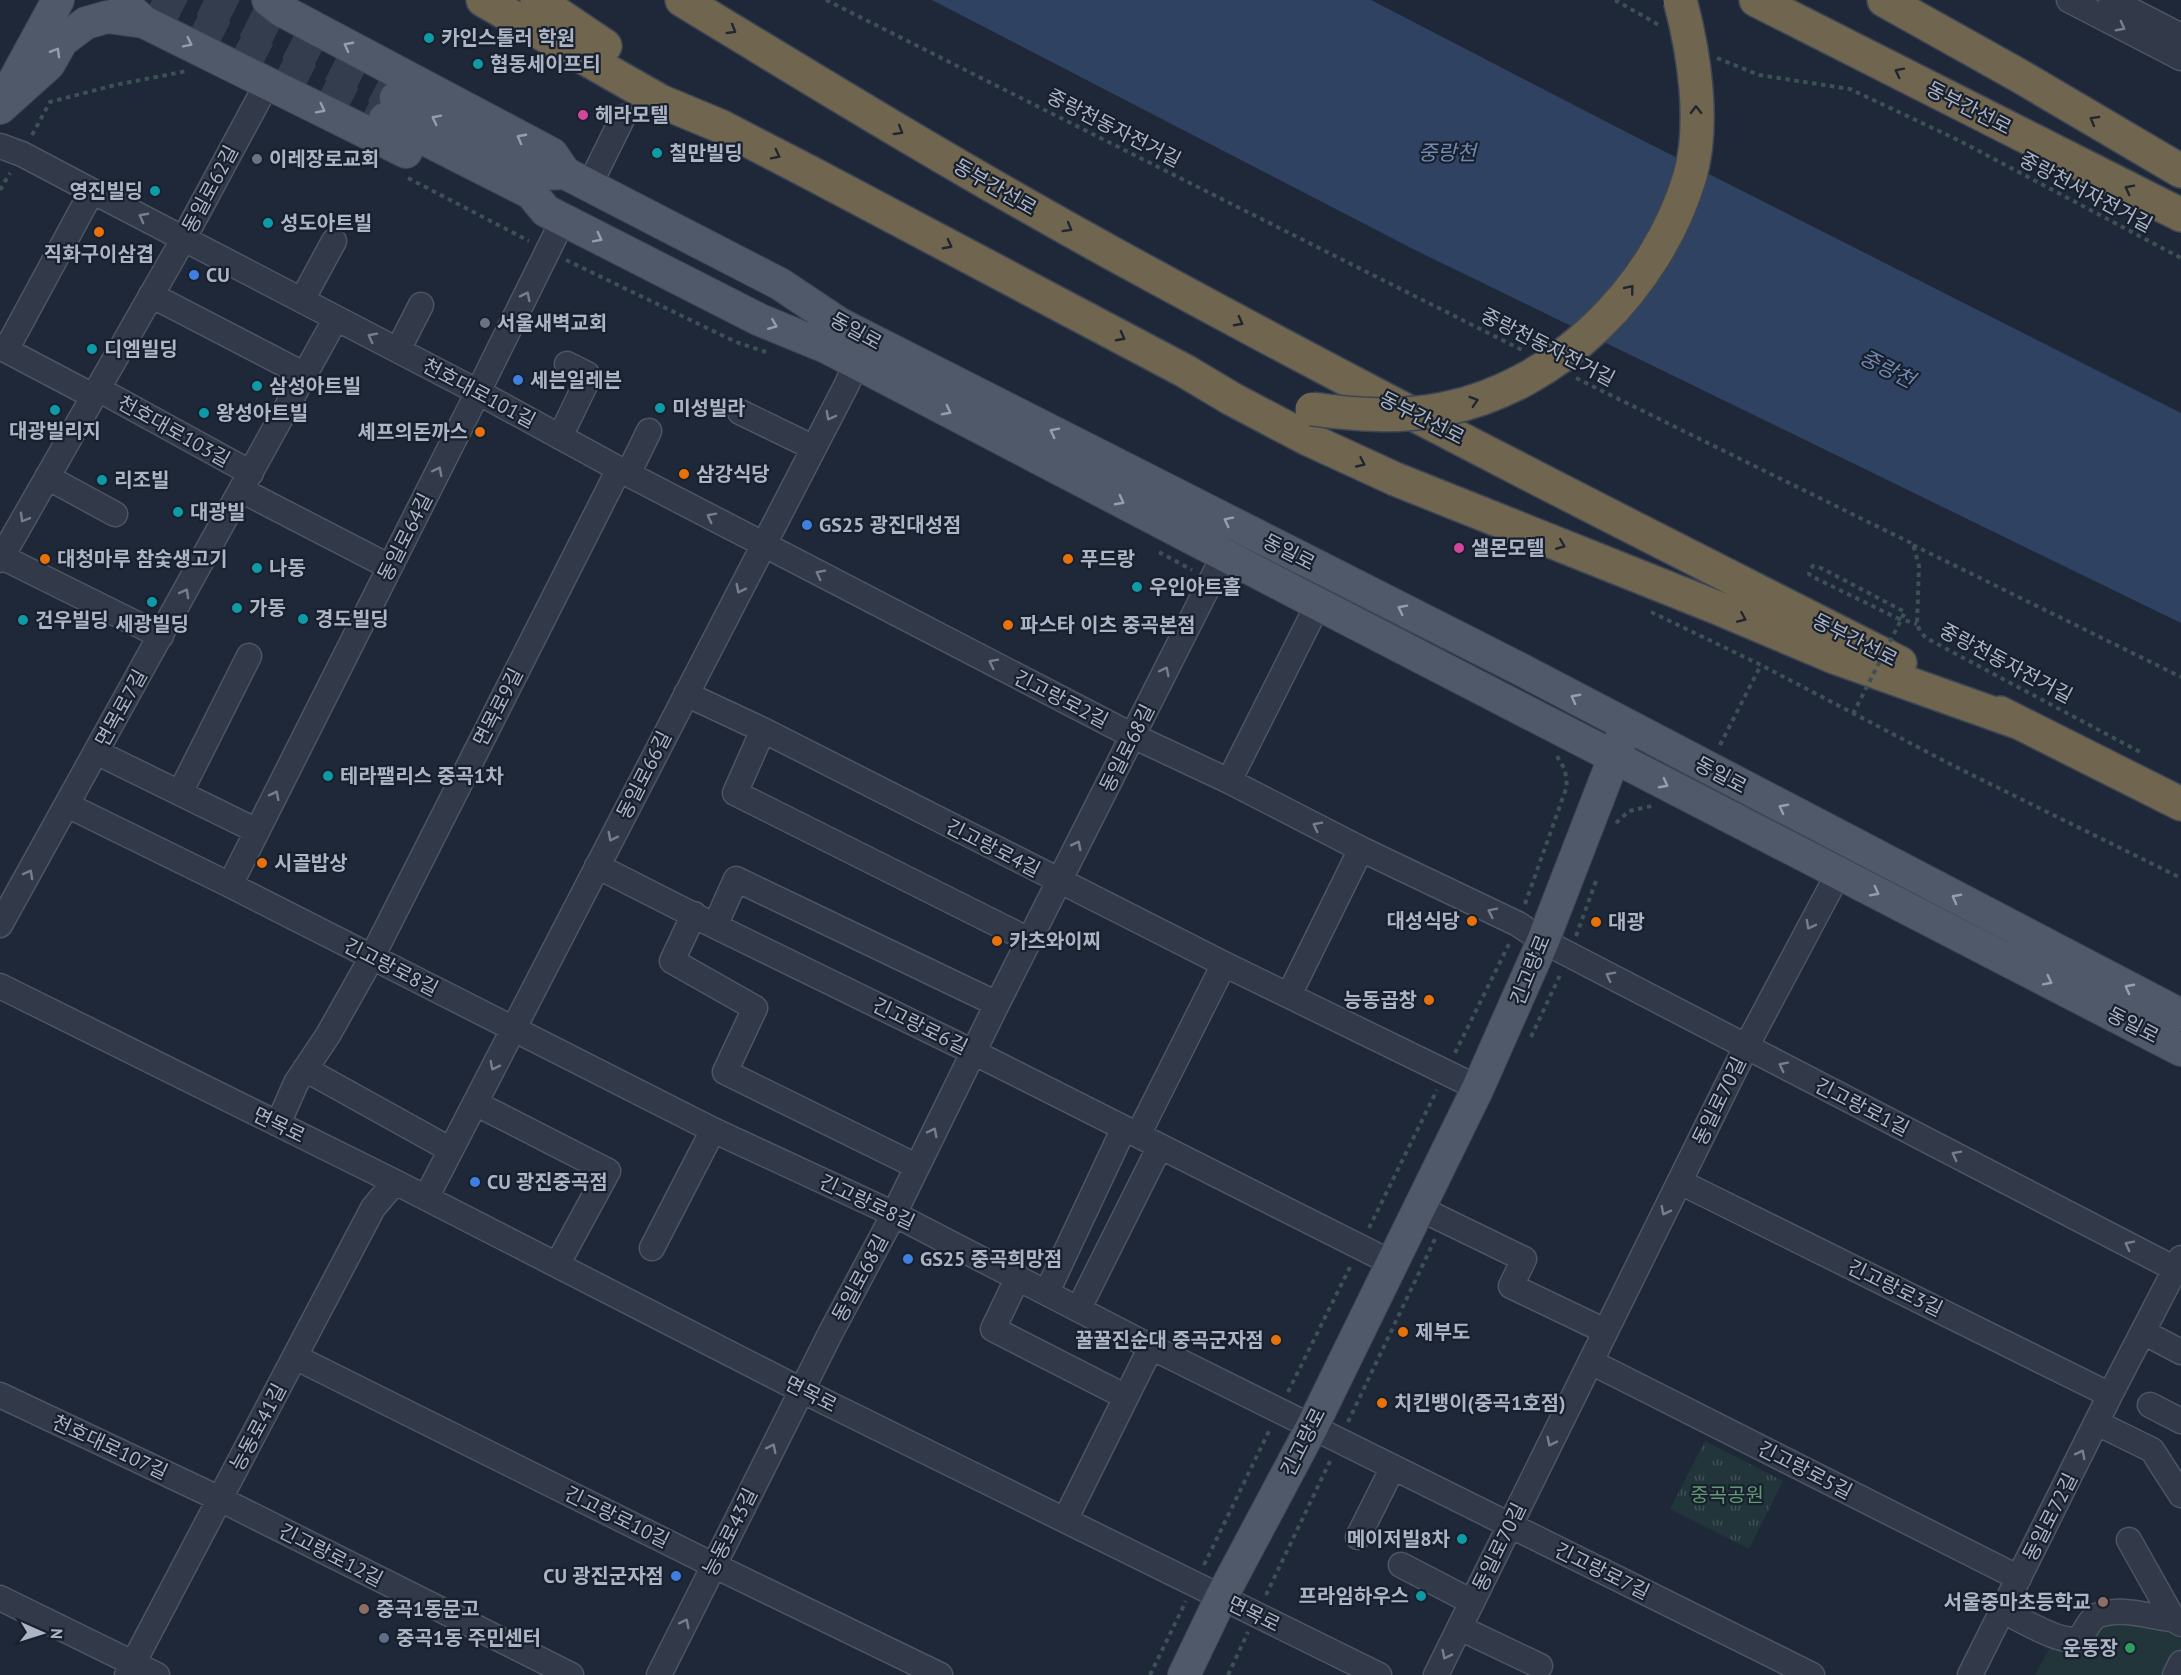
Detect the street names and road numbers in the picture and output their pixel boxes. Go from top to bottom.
street label: 동부간선로 [1922,76,2016,140]
street label: 중랑천동자전거길 [1043,83,1185,173]
street label: 동일로62길 [176,141,244,237]
street label: 중랑천서자전거길 [2015,146,2157,238]
street label: 동부간선로 [949,153,1041,221]
street label: 중랑천동자전거길 [1477,302,1619,392]
street label: 동일로 [826,306,886,356]
street label: 천호대로101길 [418,352,540,434]
street label: 동부간선로 [1375,386,1469,450]
street label: 천호대로103길 [113,389,235,473]
street label: 동일로64길 [372,489,438,585]
street label: 동일로 [1259,528,1319,576]
street label: 동부간선로 [1808,608,1902,672]
street label: 중랑천동자전거길 [1935,617,2077,709]
street label: 면목로9길 [467,663,529,751]
street label: 긴고랑로2길 [1009,664,1113,734]
street label: 면목로7길 [89,665,153,751]
street label: 동일로68길 [1094,700,1160,796]
street label: 동일로66길 [611,727,677,823]
street label: 동일로 [1691,751,1751,799]
street label: 긴고랑로4길 [941,813,1045,883]
street label: 긴고랑로 [1504,931,1556,1009]
street label: 긴고랑로8길 [339,932,443,1002]
street label: 긴고랑로6길 [868,992,972,1060]
street label: 동일로 [2103,1001,2163,1049]
street label: 동일로70길 [1686,1052,1752,1150]
street label: 긴고랑로1길 [1810,1072,1914,1142]
street label: 면목로 [248,1101,310,1149]
street label: 긴고랑로8길 [815,1168,919,1236]
street label: 동일로68길 [826,1230,894,1326]
street label: 긴고랑로3길 [1843,1254,1947,1322]
street label: 면목로 [781,1370,841,1418]
street label: 능동로41길 [224,1379,292,1475]
street label: 긴고랑로 [1275,1403,1331,1481]
street label: 천호대로107길 [48,1409,172,1485]
street label: 긴고랑로5길 [1753,1435,1857,1505]
street label: 동일로72길 [2017,1469,2083,1565]
street label: 긴고랑로10길 [560,1480,674,1554]
street label: 능동로43길 [697,1484,763,1580]
street label: 동일로70길 [1466,1498,1532,1596]
street label: 긴고랑로12길 [274,1518,388,1592]
street label: 긴고랑로7길 [1550,1537,1654,1605]
street label: 면목로 [1223,1590,1285,1638]

